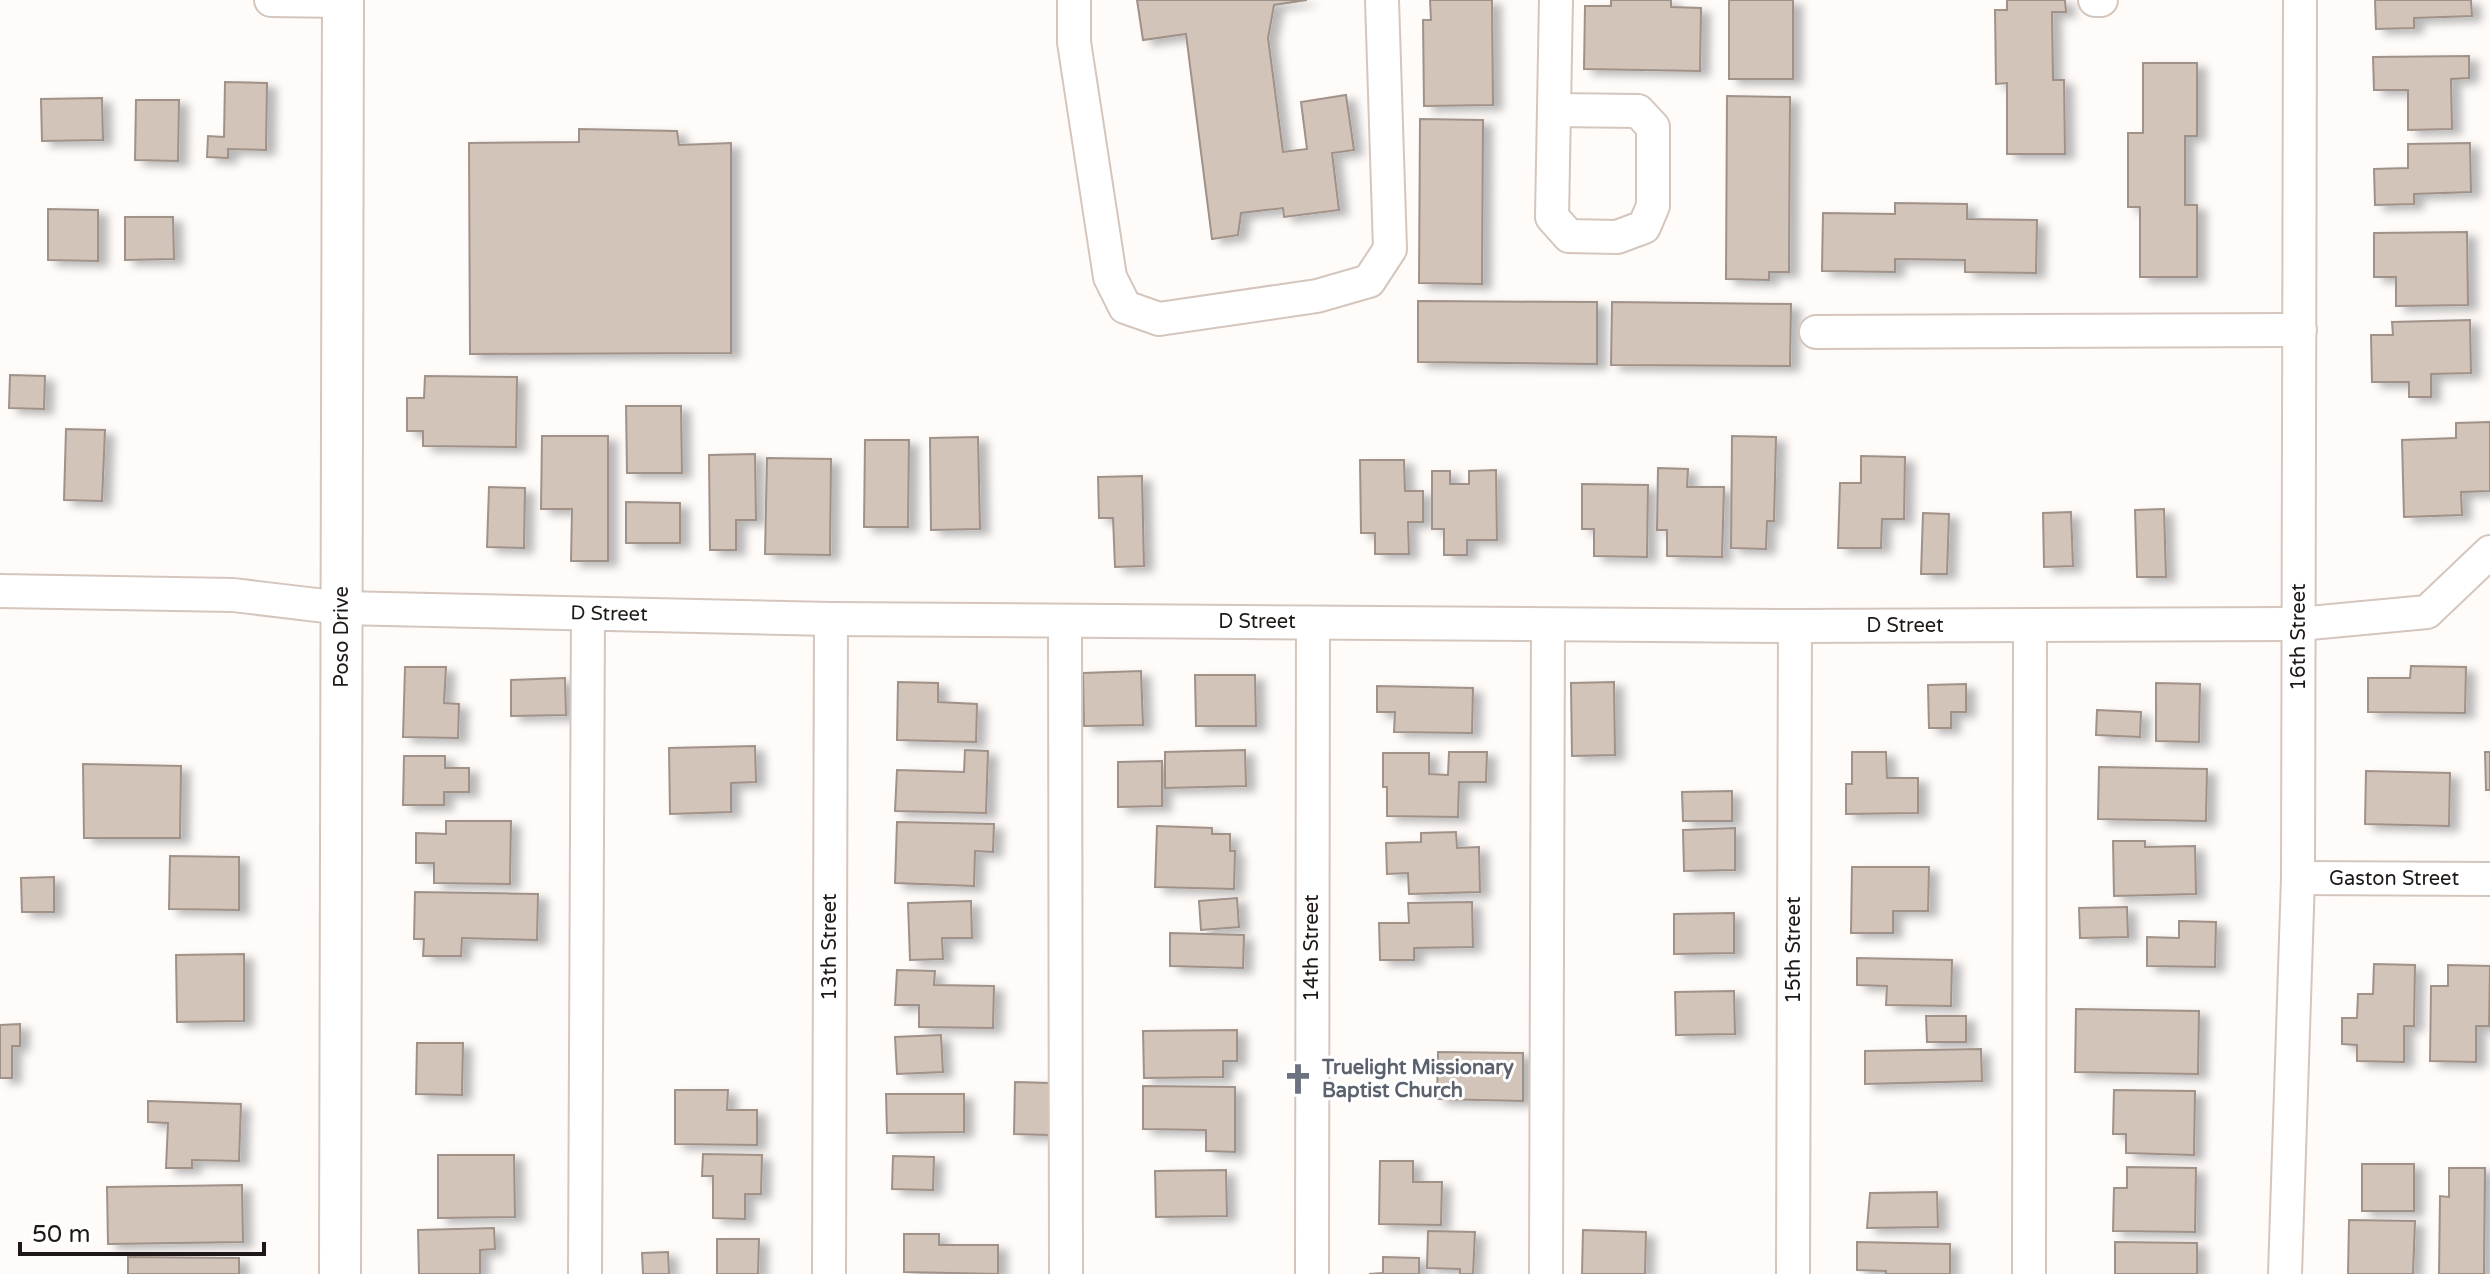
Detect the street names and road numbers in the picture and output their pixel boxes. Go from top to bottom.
street label: 16th Street [2287,583,2311,691]
street label: Poso Drive [330,586,354,688]
street label: D Street [570,601,648,627]
street label: D Street [1218,610,1296,634]
street label: D Street [1866,614,1944,638]
street label: Gaston Street [2329,867,2459,891]
street label: 13th Street [818,893,842,1001]
street label: 14th Street [1300,894,1324,1002]
street label: 15th Street [1782,896,1806,1004]

